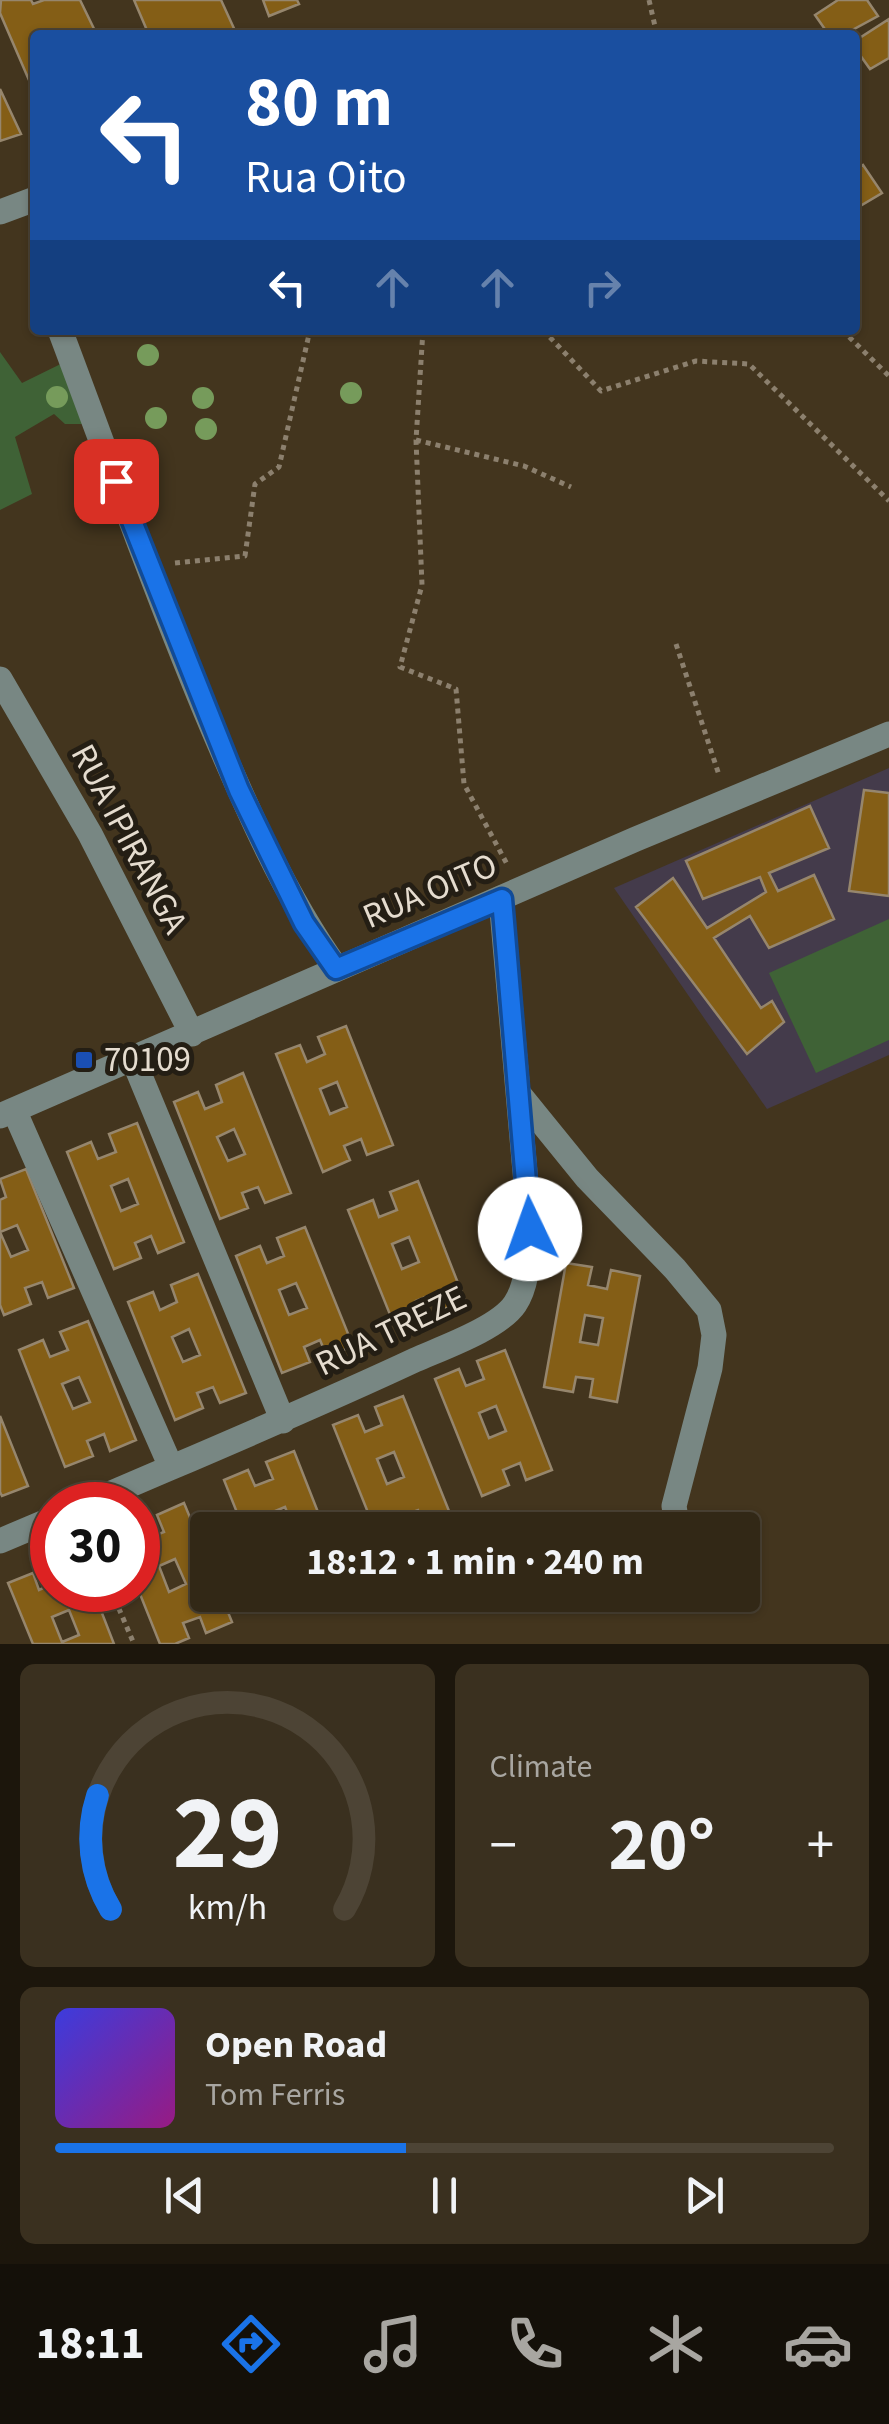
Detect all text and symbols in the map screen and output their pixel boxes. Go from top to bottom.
text: 80 m [245,53,393,153]
icon: left [80,70,210,200]
text: Rua Oito [245,146,407,210]
icon: left [260,260,315,315]
icon: ahead [365,260,420,315]
icon: ahead [470,260,525,315]
icon: right [575,260,630,315]
pin [74,439,159,524]
icon: arrive [89,454,144,509]
street label: RUA IPIRANGA [58,735,200,943]
street label: RUA OITO [355,840,505,942]
place label: 70109 [104,1035,191,1085]
marker: 70109 [73,1049,95,1071]
position arrow [478,1177,582,1281]
street label: RUA TREZE [307,1273,475,1389]
speed limit sign: 30 [30,1482,160,1612]
text: 18:12 · 1 min · 240 m [306,1535,644,1589]
text: Climate [490,1744,592,1790]
text: 29 [172,1761,282,1909]
text: 20° [608,1792,715,1899]
text: − [490,1807,517,1885]
text: + [807,1807,834,1885]
text: km/h [188,1882,267,1933]
text: Open Road [205,2018,387,2072]
text: Tom Ferris [205,2072,345,2118]
icon: previous [157,2168,212,2223]
icon: pause [417,2168,472,2223]
icon: next [677,2168,732,2223]
icon: directions [216,2309,286,2379]
icon: music [358,2309,428,2379]
icon: phone [500,2309,570,2379]
icon: climate [641,2309,711,2379]
icon: car [783,2309,853,2379]
text: 18:11 [36,2312,144,2376]

